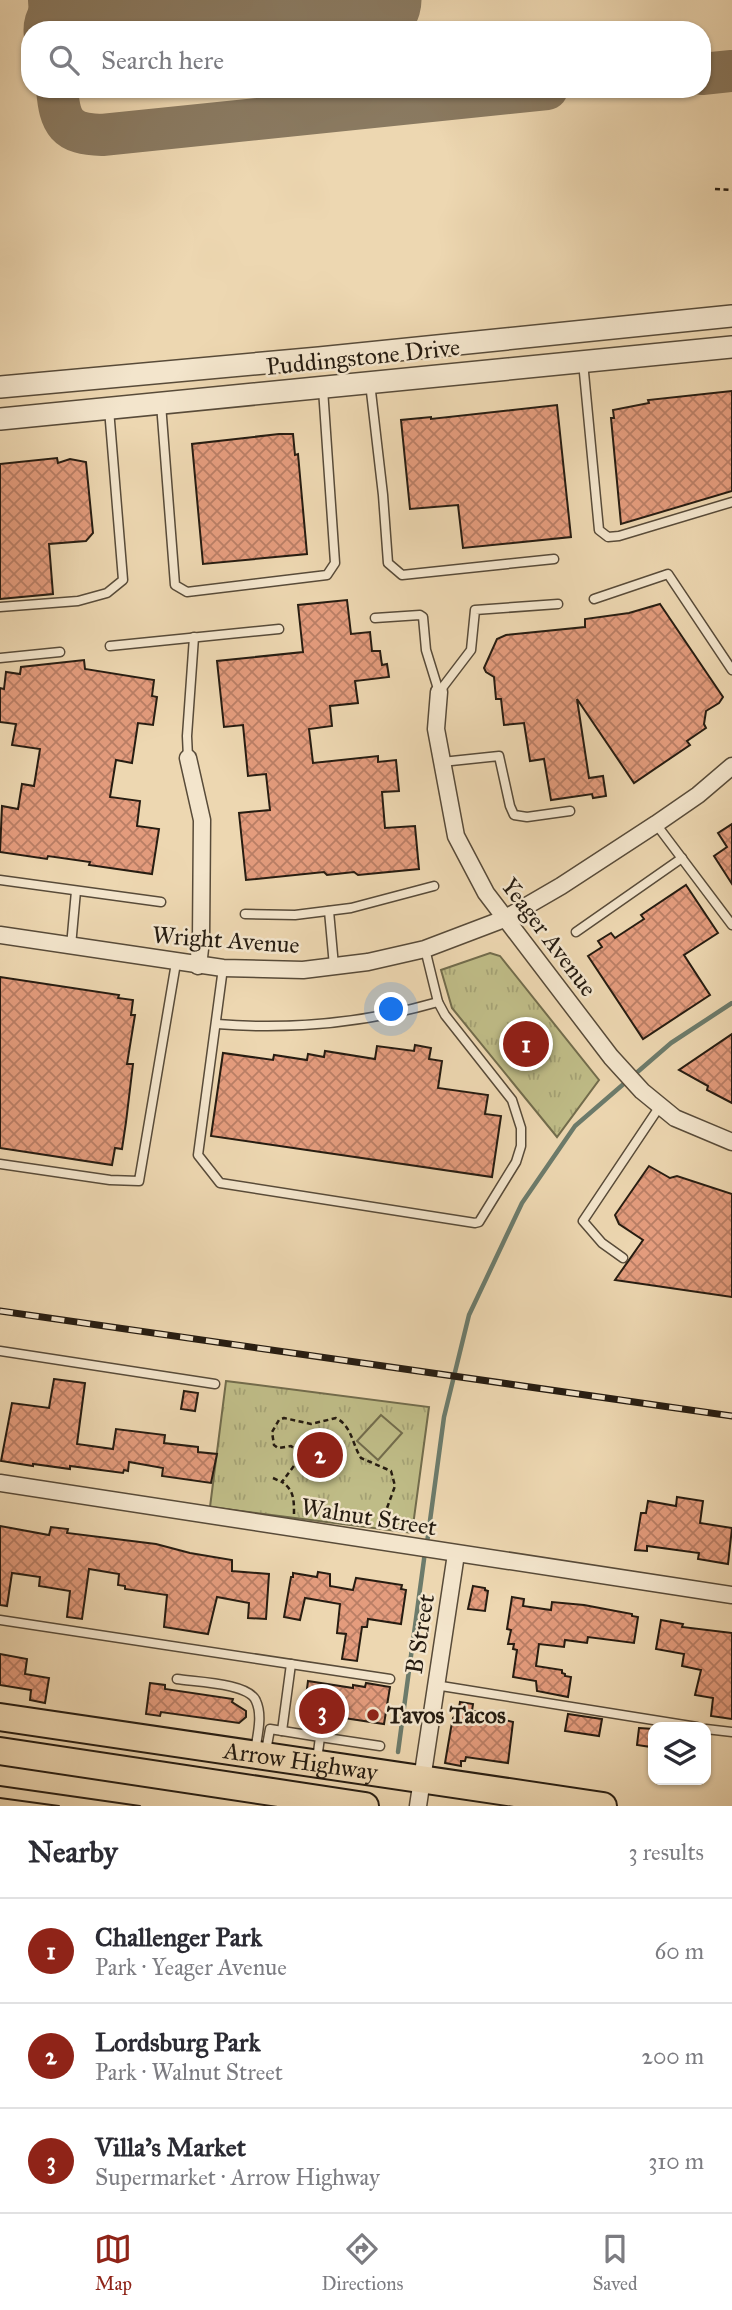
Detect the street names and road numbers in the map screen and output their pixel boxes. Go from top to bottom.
street label: Puddingstone Drive [265,332,461,382]
street label: Yeager Avenue [495,872,603,1002]
street label: Wright Avenue [151,920,301,960]
street label: Walnut Street [299,1491,440,1543]
street label: B Street [399,1591,441,1676]
street label: Arrow Highway [221,1735,381,1788]

